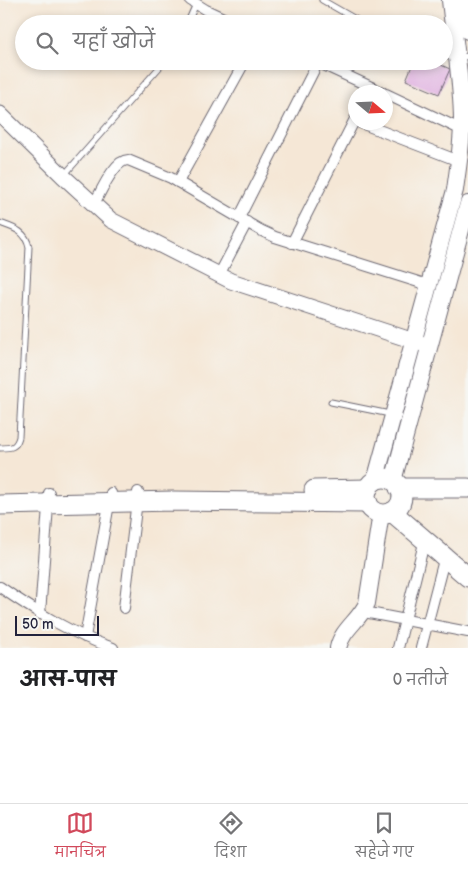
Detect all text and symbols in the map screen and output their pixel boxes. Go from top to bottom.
search box [15,15,453,70]
icon: search [33,29,61,57]
text: यहाँ खोजें [73,31,155,54]
north arrow [348,85,393,130]
scale bar [15,613,99,636]
text: 50 m [22,616,54,633]
text: आस-पास [20,667,116,692]
text: 0 नतीजे [393,671,448,690]
tab: मानचित्र [54,809,106,868]
tab: दिशा [215,809,246,868]
tab: सहेजे गए [355,809,414,868]

